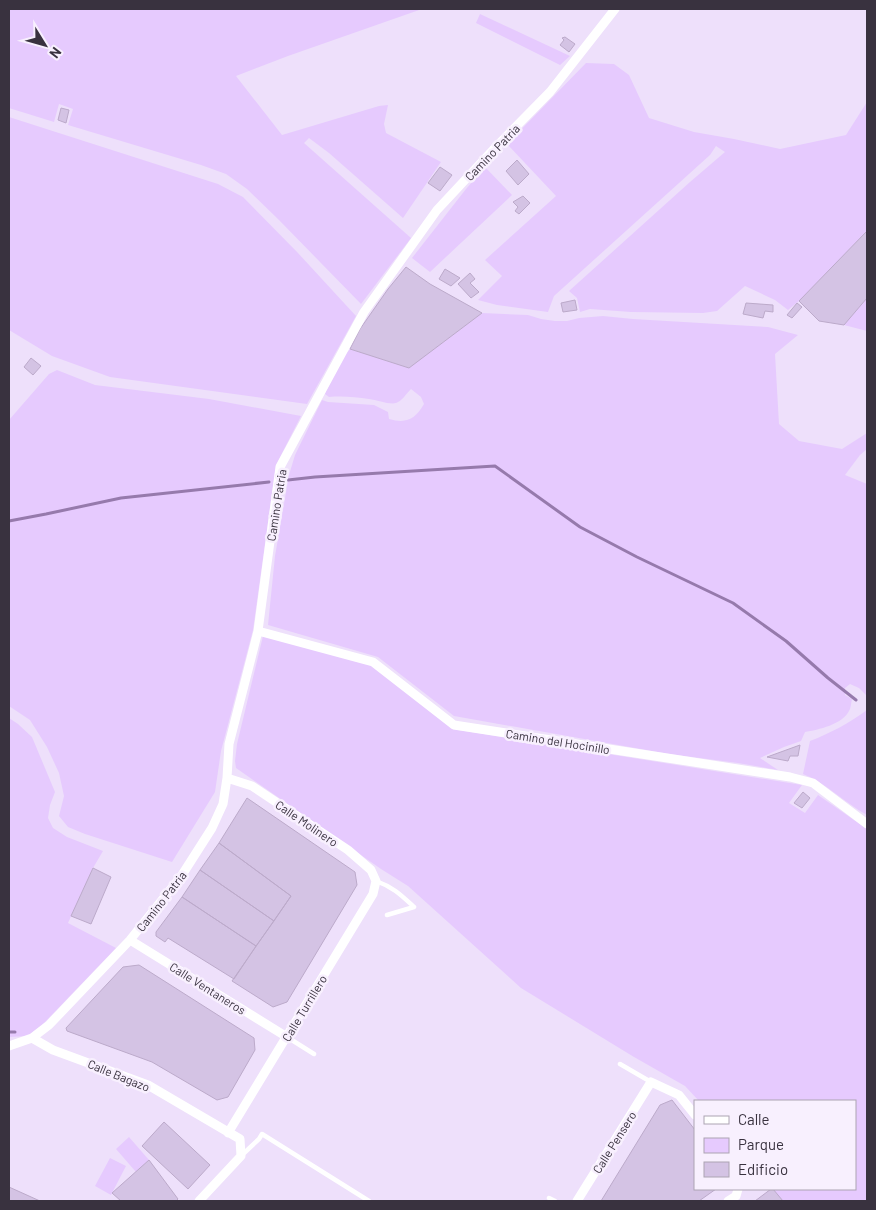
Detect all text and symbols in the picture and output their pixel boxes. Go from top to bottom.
north arrow [20,20,70,70]
text: N [46,44,65,62]
street label: Camino Patria [462,121,522,183]
street label: Camino Patria [263,468,289,542]
street label: Camino del Hocinillo [505,726,611,756]
street label: Calle Molinero [273,797,341,849]
street label: Camino Patria [133,868,189,934]
street label: Calle Ventaneros [167,959,249,1017]
street label: Calle Turrillero [279,972,329,1044]
street label: Calle Bagazo [86,1056,152,1094]
legend [694,1100,856,1190]
street label: Calle Pensero [589,1108,639,1176]
text: Calle [738,1110,770,1128]
text: Parque [738,1135,784,1153]
text: Edificio [738,1160,788,1178]

